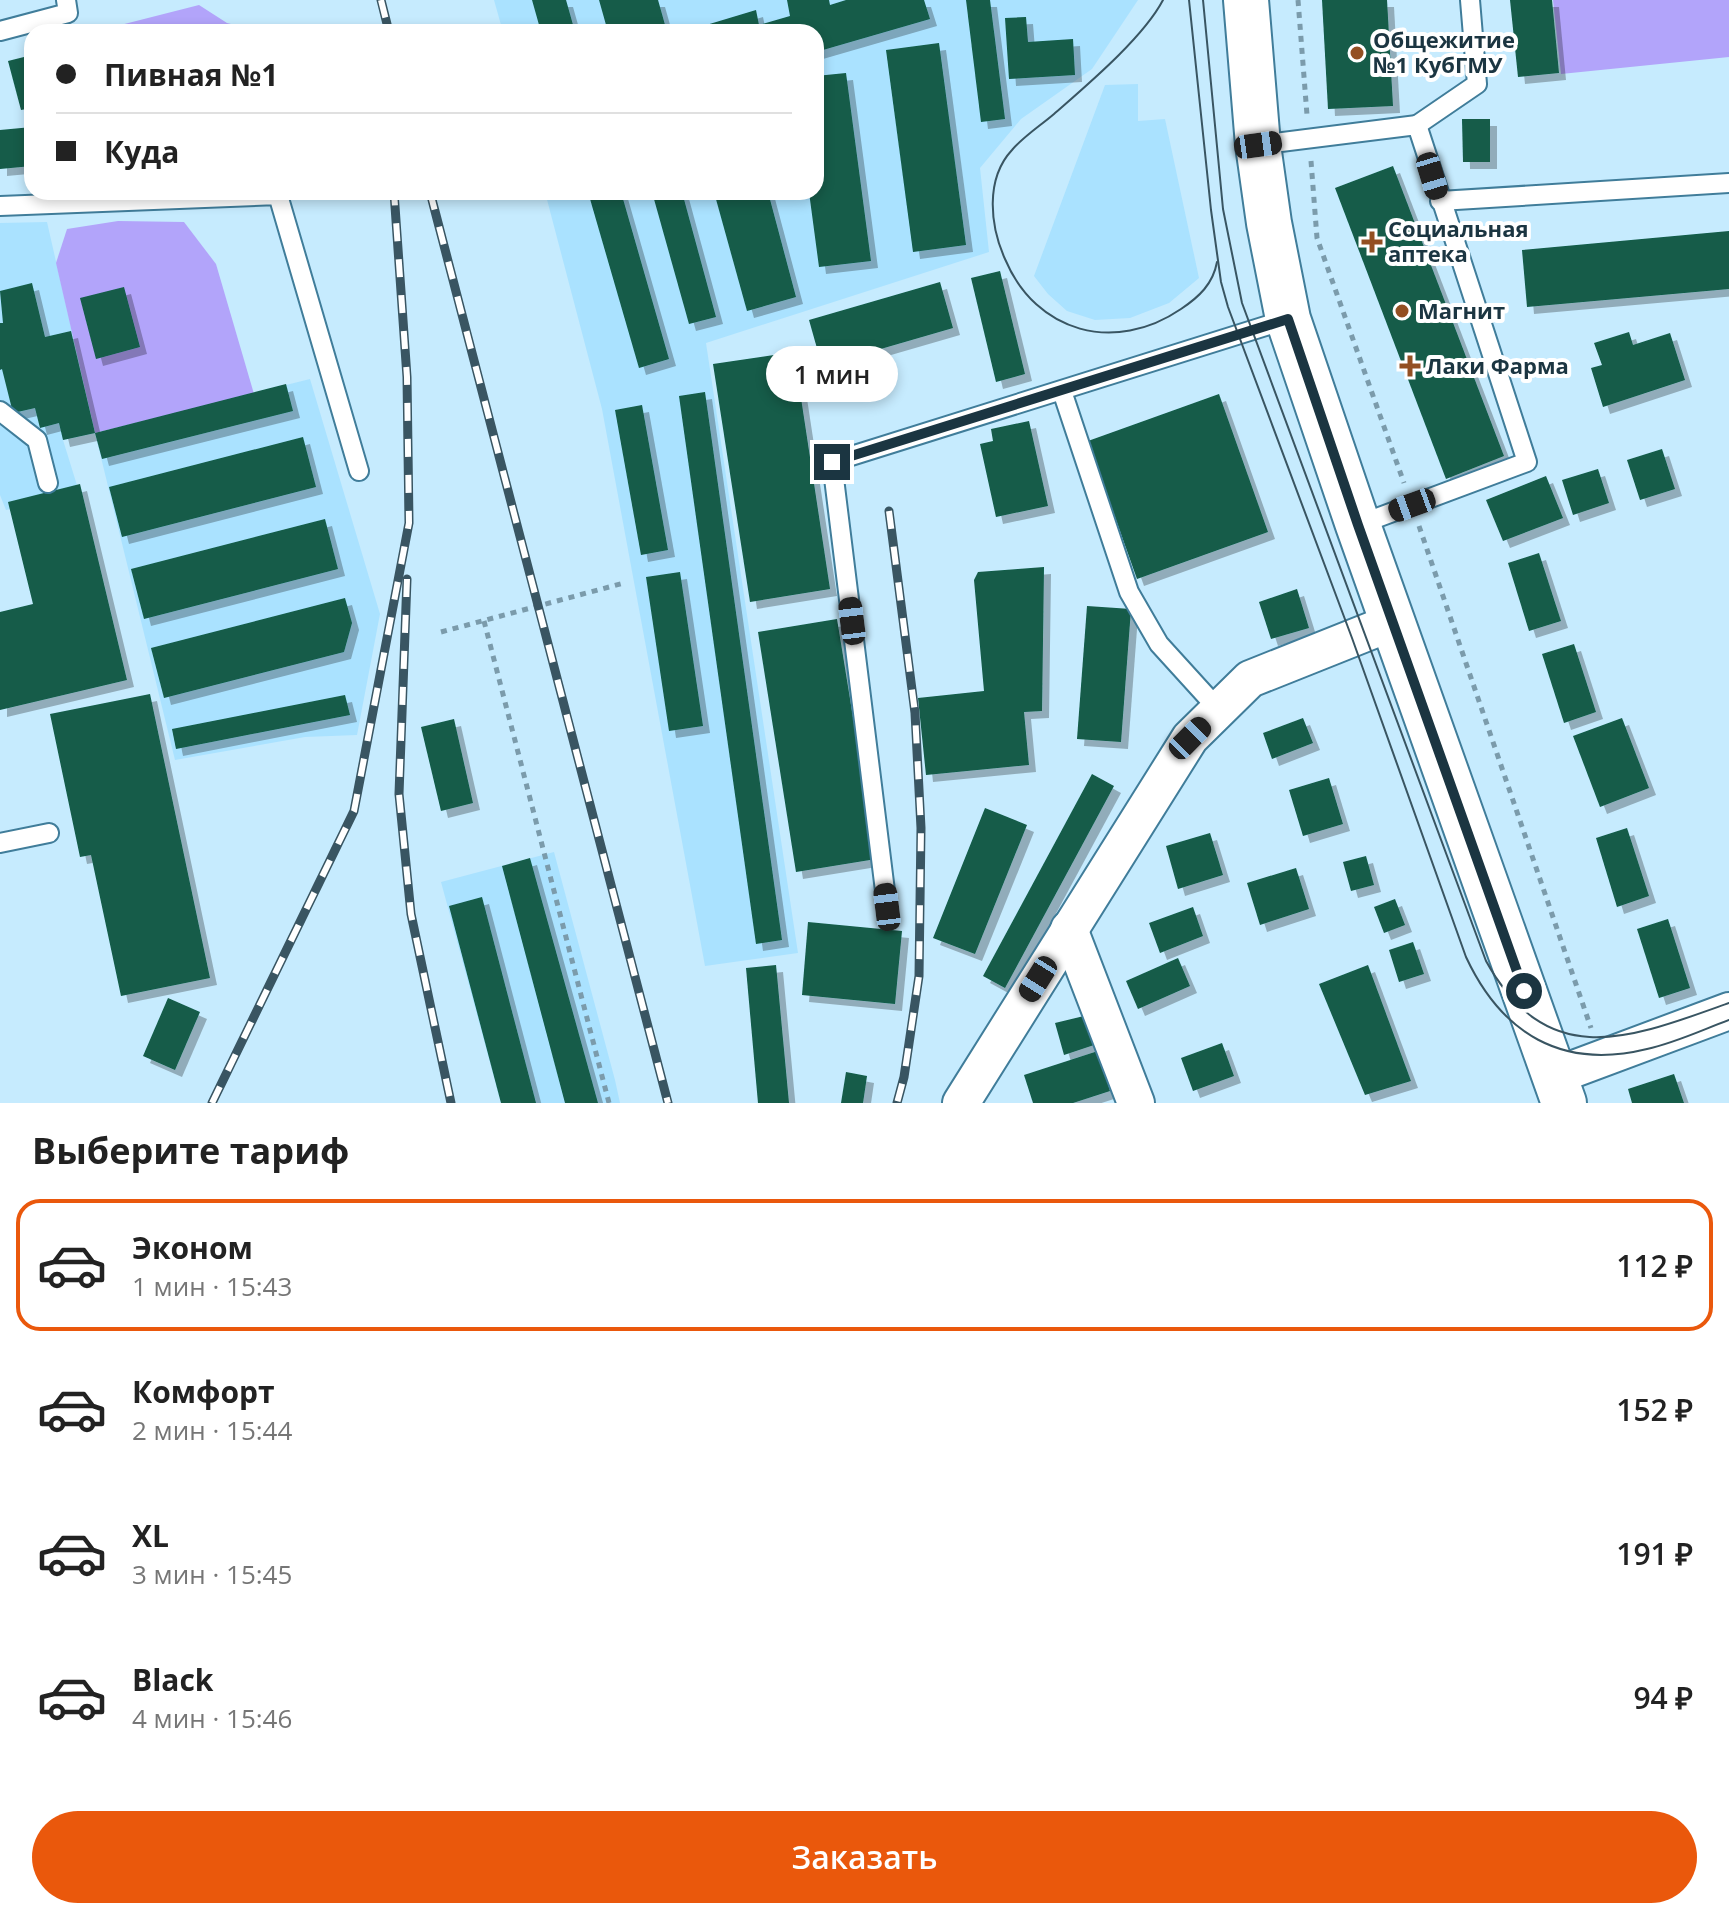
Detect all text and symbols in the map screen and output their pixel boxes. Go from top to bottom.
place label: Общежитие №1 КубГМУ [1373,24,1515,79]
marker: Общежитие №1 КубГМУ [1348,44,1366,62]
text: Пивная №1 [104,54,278,95]
car [1233,130,1283,160]
text: Куда [104,131,179,172]
car [1414,150,1450,202]
place label: Социальная аптека [1388,213,1529,268]
marker: Социальная аптека [1363,233,1381,251]
place label: Магнит [1418,295,1505,325]
marker: Магнит [1393,302,1411,320]
callout: 1 мин [766,346,898,402]
place label: Лаки Фарма [1426,350,1569,380]
text: 1 мин [794,356,870,392]
marker: Лаки Фарма [1401,357,1419,375]
route end [814,444,850,480]
car [1385,486,1439,524]
car [837,596,867,646]
car [1165,713,1215,763]
car [872,882,902,932]
car [1015,952,1061,1006]
route start [1506,973,1542,1009]
text: Выберите тариф [32,1126,349,1175]
text: Эконом [132,1227,253,1268]
icon: car [36,1229,108,1301]
text: 112 ₽ [1616,1245,1693,1286]
text: 1 мин · 15:43 [132,1268,292,1304]
text: Комфорт [132,1371,275,1412]
icon: car [36,1373,108,1445]
text: 152 ₽ [1616,1389,1693,1430]
text: 2 мин · 15:44 [132,1412,292,1448]
text: XL [132,1515,169,1556]
icon: car [36,1517,108,1589]
text: 191 ₽ [1616,1533,1693,1574]
text: 3 мин · 15:45 [132,1556,292,1592]
text: Black [132,1659,213,1700]
icon: car [36,1661,108,1733]
text: 94 ₽ [1633,1677,1693,1718]
text: 4 мин · 15:46 [132,1700,292,1736]
button: Заказать [32,1811,1697,1903]

